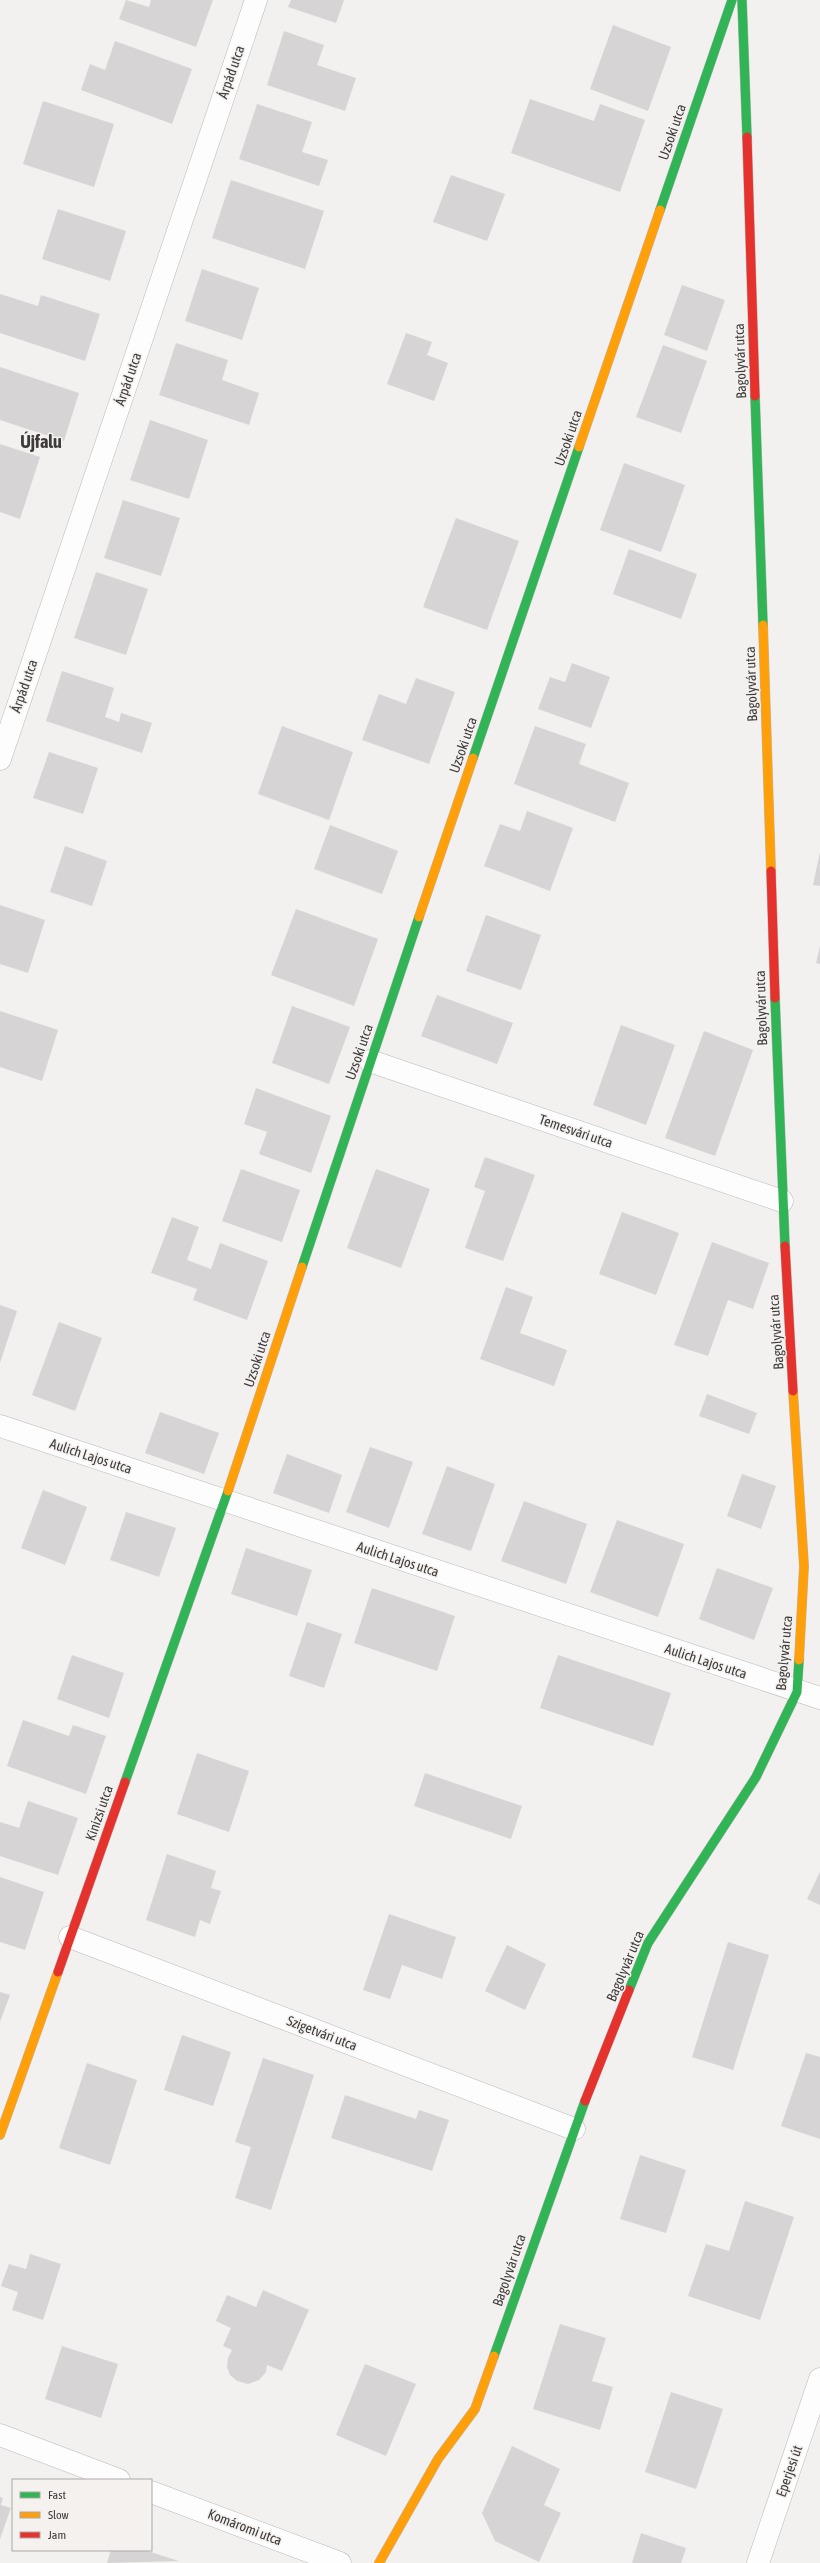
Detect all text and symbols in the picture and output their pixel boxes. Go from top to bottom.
street label: Árpád utca [214,43,248,101]
street label: Uzsoki utca [655,102,689,162]
street label: Bagolyvár utca [731,323,749,399]
street label: Árpád utca [111,350,145,408]
street label: Uzsoki utca [551,408,585,468]
district label: Újfalu [20,431,62,452]
street label: Bagolyvár utca [742,646,760,722]
street label: Árpád utca [7,657,41,715]
street label: Uzsoki utca [446,715,480,775]
street label: Bagolyvár utca [752,970,770,1046]
street label: Uzsoki utca [342,1022,376,1082]
street label: Temesvári utca [537,1111,615,1151]
street label: Bagolyvár utca [765,1294,787,1370]
street label: Uzsoki utca [240,1329,274,1389]
street label: Aulich Lajos utca [48,1435,134,1477]
street label: Aulich Lajos utca [355,1538,441,1580]
street label: Bagolyvár utca [773,1615,795,1691]
street label: Aulich Lajos utca [663,1640,749,1682]
street label: Kinizsi utca [82,1783,116,1843]
street label: Bagolyvár utca [603,1928,647,2004]
street label: Szigetvári utca [285,2012,359,2054]
street label: Bagolyvár utca [489,2232,529,2308]
street label: Eperjesi út [773,2443,805,2499]
legend [12,2479,152,2551]
text: Fast [48,2488,66,2502]
street label: Komáromi utca [206,2506,284,2548]
text: Slow [48,2508,69,2522]
text: Jam [48,2528,66,2542]

